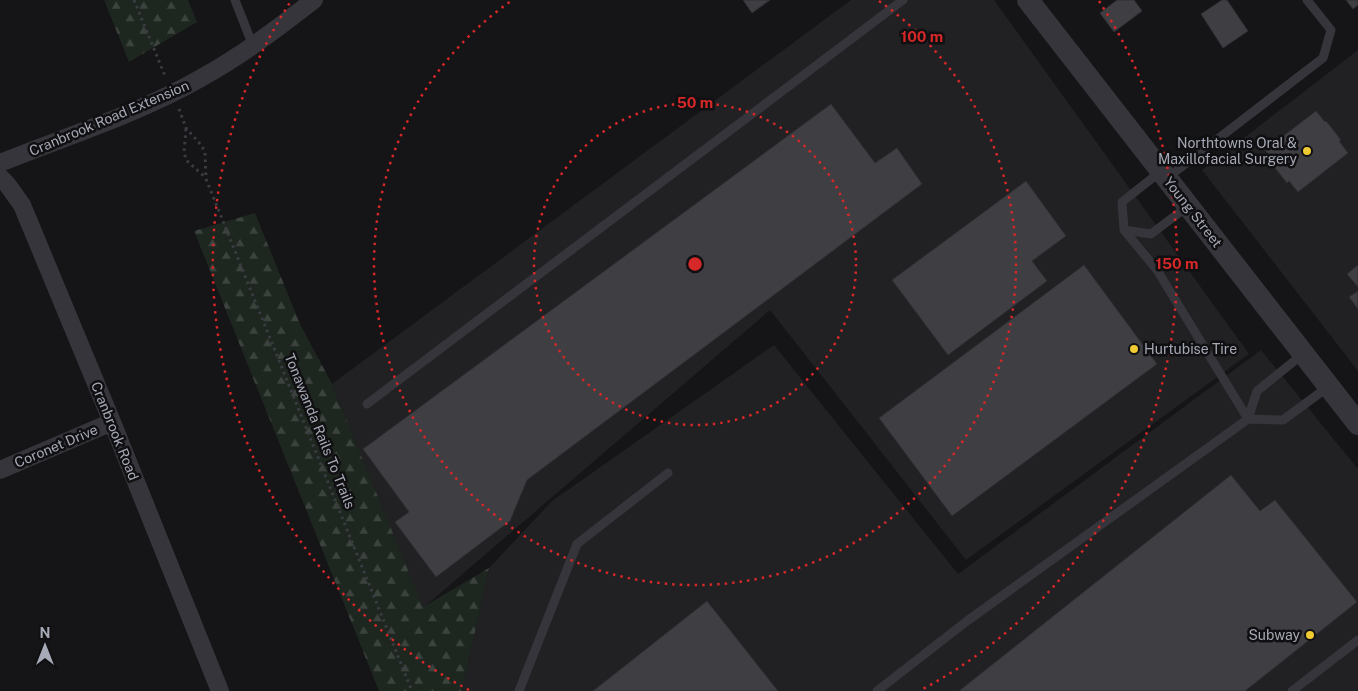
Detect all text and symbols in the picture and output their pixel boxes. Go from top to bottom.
text: 100 m [901,28,943,45]
street label: Cranbrook Road Extension [27,77,191,159]
text: 50 m [677,94,713,111]
place label: Northtowns Oral & Maxillofacial Surgery [1158,135,1297,167]
marker: Northtowns Oral & Maxillofacial Surgery [1301,145,1313,157]
street label: Young Street [1161,174,1225,250]
centre of rings [686,255,704,273]
text: 150 m [1155,255,1199,272]
place label: Hurtubise Tire [1144,341,1237,357]
marker: Hurtubise Tire [1128,343,1140,355]
street label: Tonawanda Rails To Trails [281,351,359,511]
street label: Cranbrook Road [88,379,142,483]
street label: Coronet Drive [12,421,100,471]
north arrow [20,621,70,671]
text: N [40,625,50,641]
place label: Subway [1248,627,1301,643]
marker: Subway [1304,629,1316,641]

